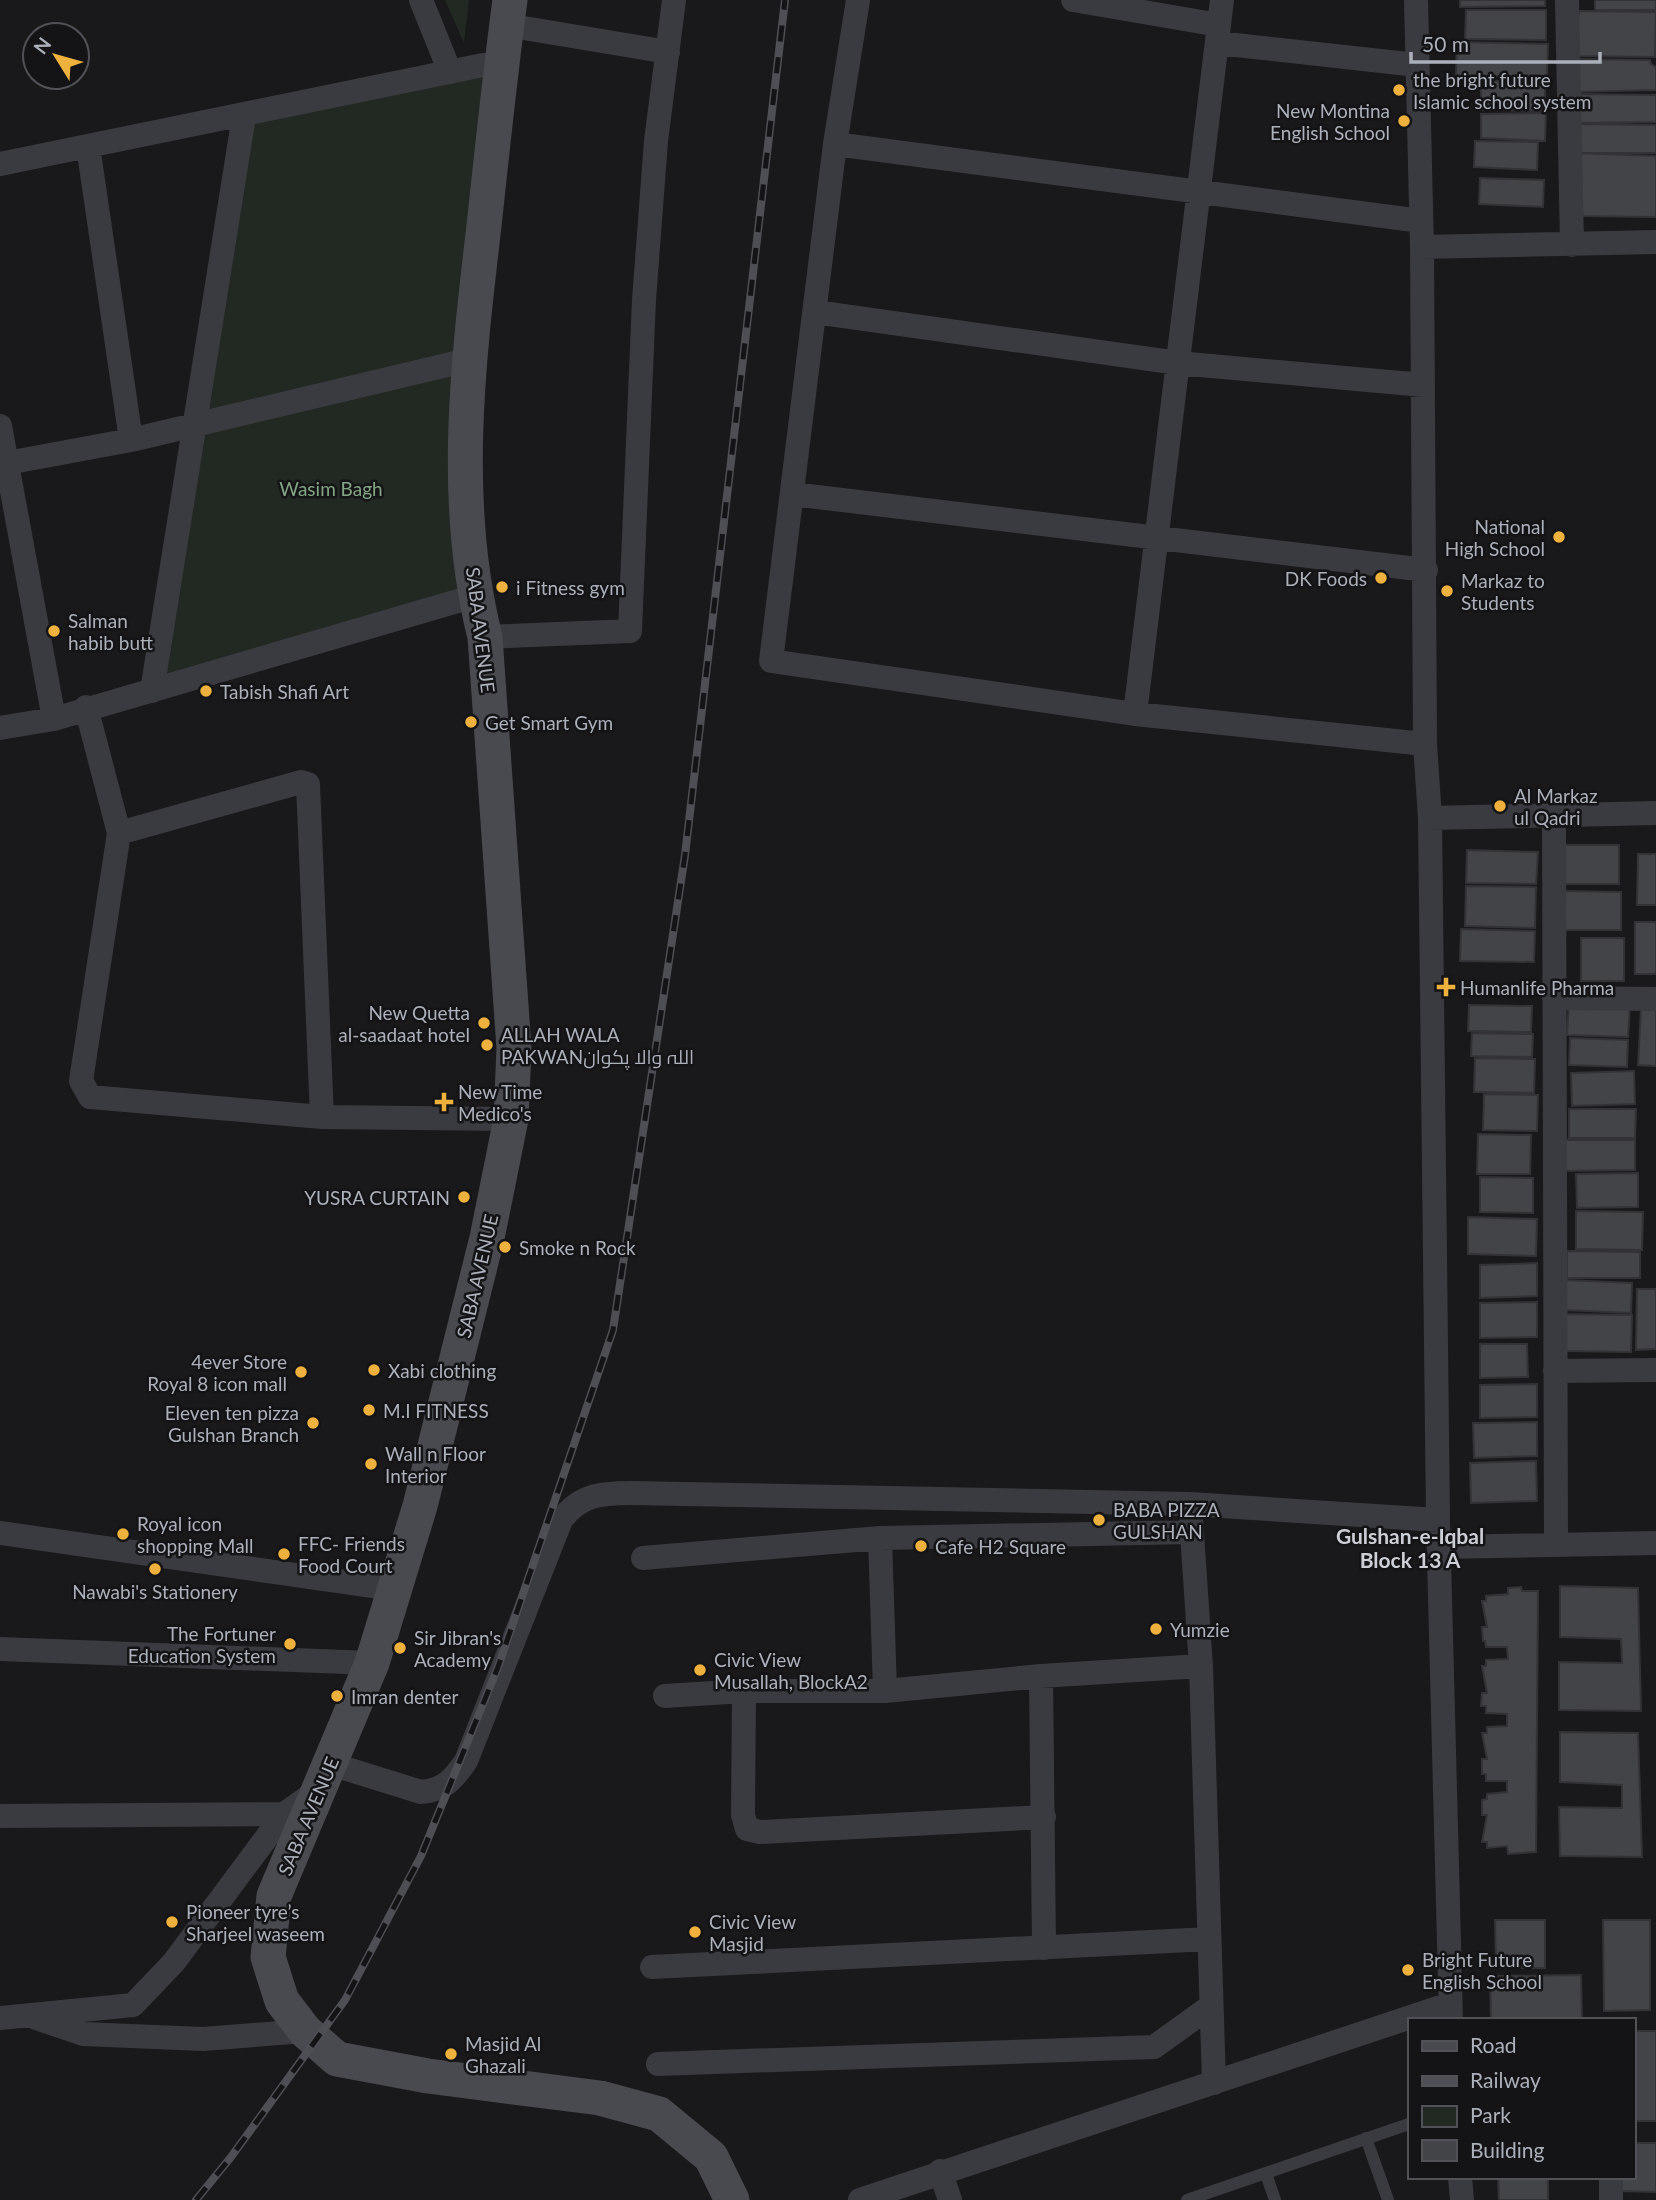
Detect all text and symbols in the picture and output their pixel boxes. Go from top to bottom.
north arrow [21,21,91,91]
scale bar [1411,21,1600,65]
text: 50 m [1422,31,1469,56]
text: N [28,33,56,58]
place label: the bright future Islamic school system [1413,68,1591,113]
marker: the bright future Islamic school system [1391,82,1407,98]
place label: New Montina English School [1270,99,1390,144]
marker: New Montina English School [1396,113,1412,129]
park label: Wasim Bagh [279,477,383,500]
place label: National High School [1445,515,1545,560]
marker: National High School [1551,529,1567,545]
street label: SABA AVENUE [462,566,500,694]
place label: DK Foods [1285,567,1367,590]
place label: Markaz to Students [1461,569,1545,614]
marker: DK Foods [1373,570,1389,586]
place label: i Fitness gym [516,576,625,599]
marker: i Fitness gym [494,579,510,595]
marker: Markaz to Students [1439,583,1455,599]
place label: Salman habib butt [68,609,153,654]
marker: Salman habib butt [46,623,62,639]
place label: Tabish Shafi Art [220,680,349,703]
marker: Tabish Shafi Art [198,683,214,699]
place label: Get Smart Gym [485,711,613,734]
marker: Get Smart Gym [463,714,479,730]
place label: Al Markaz ul Qadri [1514,784,1598,829]
marker: Al Markaz ul Qadri [1492,798,1508,814]
place label: Humanlife Pharma [1460,976,1614,999]
marker: Humanlife Pharma [1438,979,1454,995]
place label: New Quetta al-saadaat hotel [338,1001,470,1046]
marker: New Quetta al-saadaat hotel [476,1015,492,1031]
place label: ALLAH WALA PAKWANاللہ والا پکوان [501,1023,694,1070]
marker: ALLAH WALA PAKWANاللہ والا پکوان [479,1037,495,1053]
place label: New Time Medico's [458,1080,542,1125]
marker: New Time Medico's [436,1094,452,1110]
place label: YUSRA CURTAIN [304,1186,450,1209]
marker: YUSRA CURTAIN [456,1189,472,1205]
street label: SABA AVENUE [452,1212,502,1340]
place label: Smoke n Rock [519,1236,636,1259]
marker: Smoke n Rock [497,1239,513,1255]
place label: 4ever Store Royal 8 icon mall [147,1350,287,1395]
place label: Xabi clothing [388,1359,496,1382]
marker: Xabi clothing [366,1362,382,1378]
marker: 4ever Store Royal 8 icon mall [293,1364,309,1380]
place label: M.I FITNESS [383,1399,489,1422]
place label: Eleven ten pizza Gulshan Branch [165,1401,299,1446]
marker: M.I FITNESS [361,1402,377,1418]
marker: Eleven ten pizza Gulshan Branch [305,1415,321,1431]
place label: Wall n Floor Interior [385,1442,486,1487]
marker: Wall n Floor Interior [363,1456,379,1472]
place label: BABA PIZZA GULSHAN [1113,1498,1220,1543]
place label: Royal icon shopping Mall [137,1512,254,1557]
marker: BABA PIZZA GULSHAN [1091,1512,1107,1528]
district label: Gulshan-e-Iqbal Block 13 A [1336,1523,1484,1572]
marker: Royal icon shopping Mall [115,1526,131,1542]
place label: FFC- Friends Food Court [298,1532,405,1577]
place label: Cafe H2 Square [935,1535,1066,1558]
marker: Cafe H2 Square [913,1538,929,1554]
marker: FFC- Friends Food Court [276,1546,292,1562]
marker: Nawabi's Stationery [147,1561,163,1577]
place label: Nawabi's Stationery [72,1580,238,1603]
place label: Yumzie [1170,1618,1230,1641]
marker: Yumzie [1148,1621,1164,1637]
place label: The Fortuner Education System [128,1622,276,1667]
place label: Sir Jibran's Academy [414,1626,501,1671]
marker: The Fortuner Education System [282,1636,298,1652]
marker: Sir Jibran's Academy [392,1640,408,1656]
place label: Civic View Musallah, BlockA2 [714,1648,868,1693]
marker: Civic View Musallah, BlockA2 [692,1662,708,1678]
place label: Imran denter [351,1685,458,1708]
marker: Imran denter [329,1688,345,1704]
street label: SABA AVENUE [273,1753,343,1879]
place label: Pioneer tyre’s Sharjeel waseem [186,1900,325,1945]
place label: Civic View Masjid [709,1910,796,1955]
marker: Pioneer tyre’s Sharjeel waseem [164,1914,180,1930]
marker: Civic View Masjid [687,1924,703,1940]
place label: Bright Future English School [1422,1948,1542,1993]
marker: Bright Future English School [1400,1962,1416,1978]
legend [1408,2018,1635,2179]
place label: Masjid Al Ghazali [465,2032,541,2077]
text: Road [1470,2032,1517,2057]
marker: Masjid Al Ghazali [443,2046,459,2062]
text: Railway [1470,2067,1541,2092]
text: Park [1470,2102,1511,2127]
text: Building [1470,2137,1545,2162]

